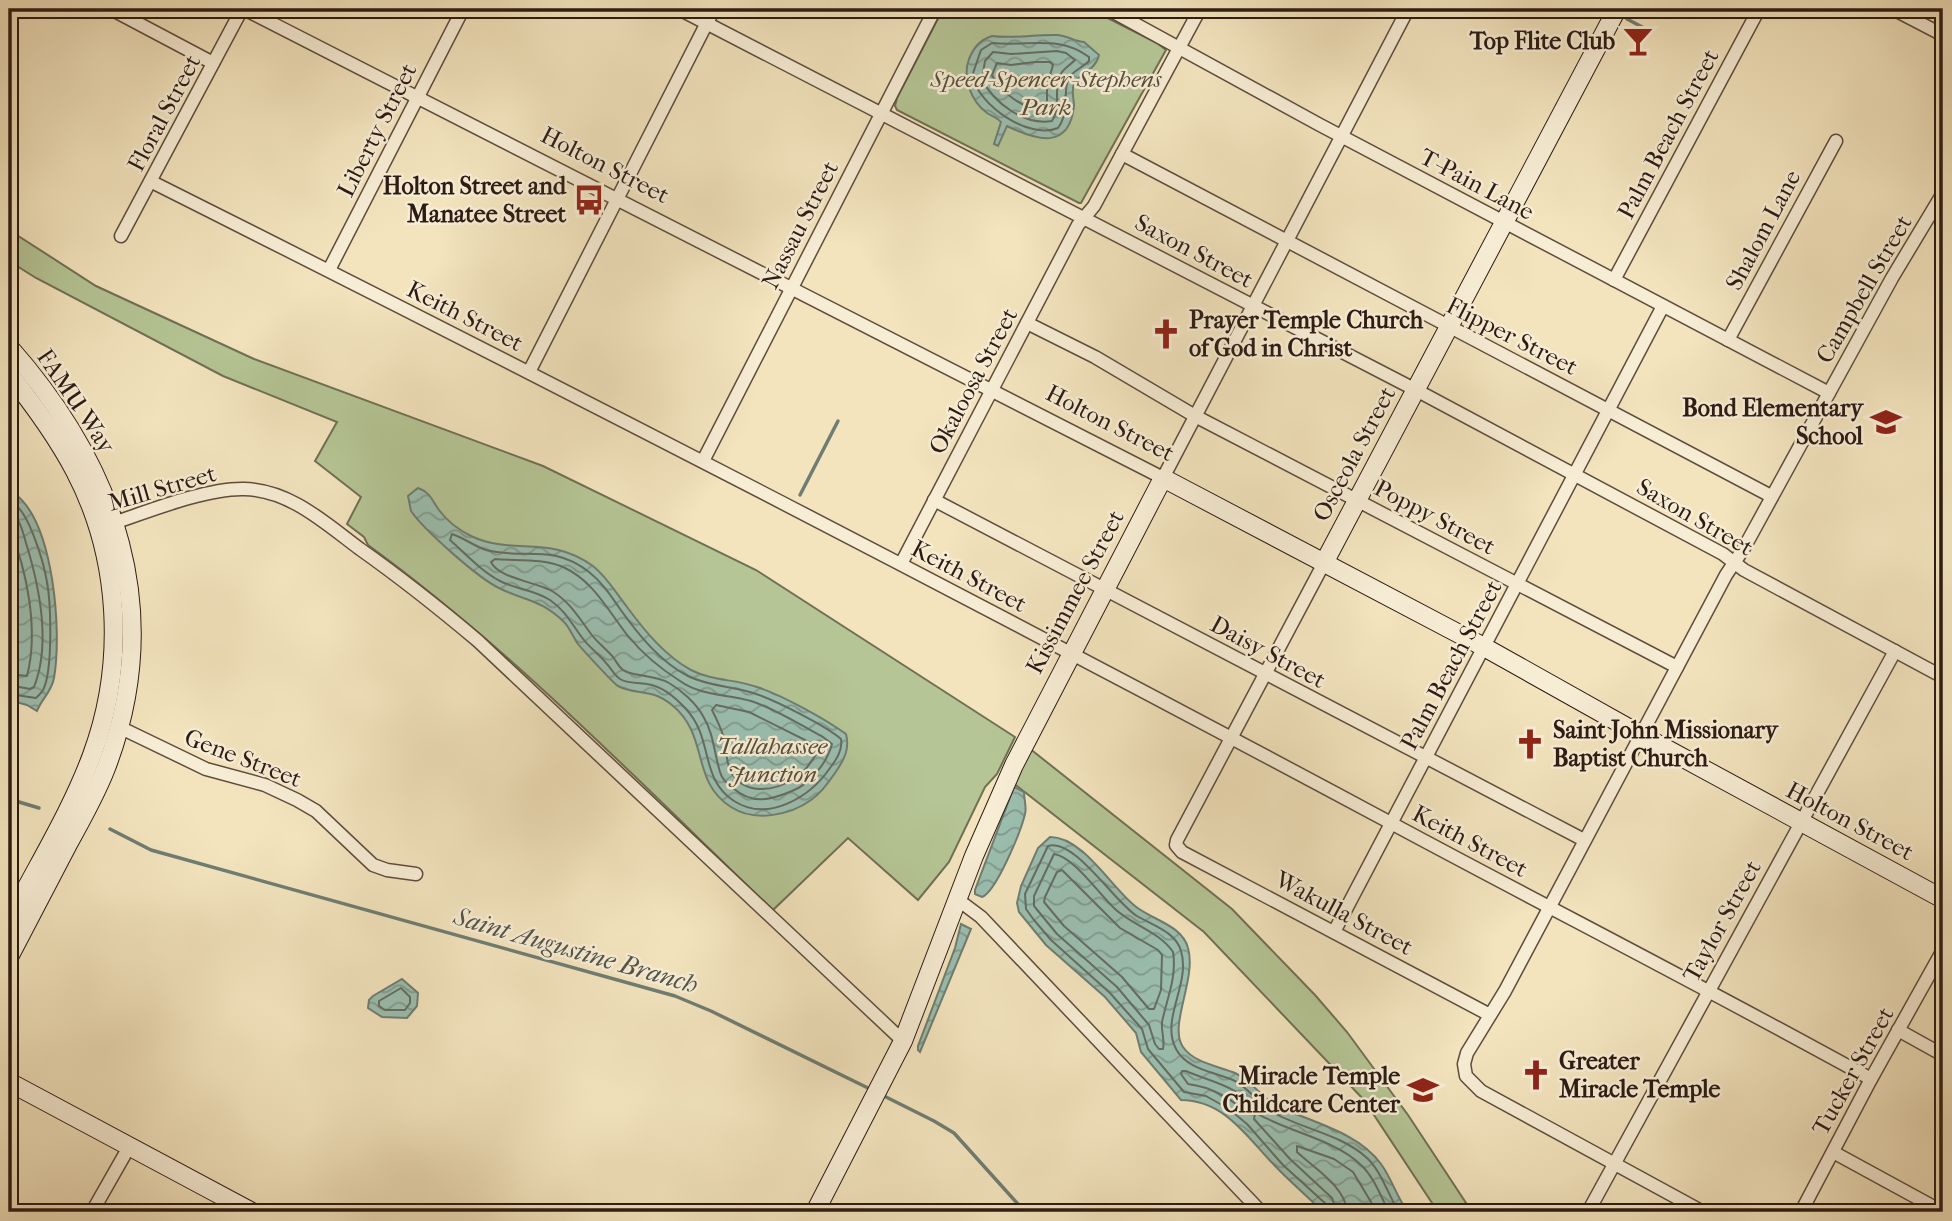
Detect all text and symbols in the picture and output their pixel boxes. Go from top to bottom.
bar icon: Top Flite Club [1621,24,1655,58]
place label: Top Flite Club [1469,27,1615,55]
street label: Palm Beach Street [1611,44,1725,224]
street label: Floral Street [122,50,207,176]
street label: Liberty Street [331,58,423,201]
park label: Speed-Spencer-Stephens Park [930,65,1162,121]
street label: Holton Street [536,121,674,209]
street label: T-Pain Lane [1415,142,1539,226]
street label: Nassau Street [756,156,844,294]
street label: Shalom Lane [1720,165,1806,295]
place label: Holton Street and Manatee Street [383,172,567,228]
bus stop icon: Holton Street and Manatee Street [572,183,606,217]
street label: Saxon Street [1130,208,1258,294]
street label: Campbell Street [1810,210,1918,368]
street label: Keith Street [402,275,528,357]
street label: Flipper Street [1442,291,1583,381]
street label: Okaloosa Street [923,303,1023,459]
place label: Prayer Temple Church of God in Christ [1189,306,1424,362]
church icon: Prayer Temple Church of God in Christ [1149,317,1183,351]
street label: FAMU Way [31,344,122,459]
street label: Holton Street [1041,379,1179,467]
street label: Osceola Street [1307,381,1401,526]
place label: Bond Elementary School [1682,394,1864,450]
school or university icon: Bond Elementary School [1869,405,1903,439]
street label: Mill Street [105,459,220,517]
street label: Saxon Street [1632,472,1759,562]
street label: Poppy Street [1370,473,1501,561]
street label: Kissimmee Street [1020,505,1130,679]
street label: Keith Street [907,534,1032,618]
street label: Palm Beach Street [1394,575,1508,755]
street label: Daisy Street [1206,610,1331,694]
place label: Saint John Missionary Baptist Church [1553,716,1779,772]
street label: Gene Street [181,723,306,793]
church icon: Saint John Missionary Baptist Church [1513,727,1547,761]
park label: Tallahassee Junction [717,732,829,788]
street label: Holton Street [1782,776,1919,866]
street label: Keith Street [1408,799,1533,883]
street label: Taylor Street [1677,855,1767,987]
street label: Wakulla Street [1270,865,1418,961]
water label: Saint Augustine Branch [449,901,701,1000]
street label: Tucker Street [1806,1002,1900,1140]
place label: Greater Miracle Temple [1559,1047,1721,1103]
church icon: Greater Miracle Temple [1519,1058,1553,1092]
place label: Miracle Temple Childcare Center [1223,1062,1401,1118]
school or university icon: Miracle Temple Childcare Center [1406,1073,1440,1107]

